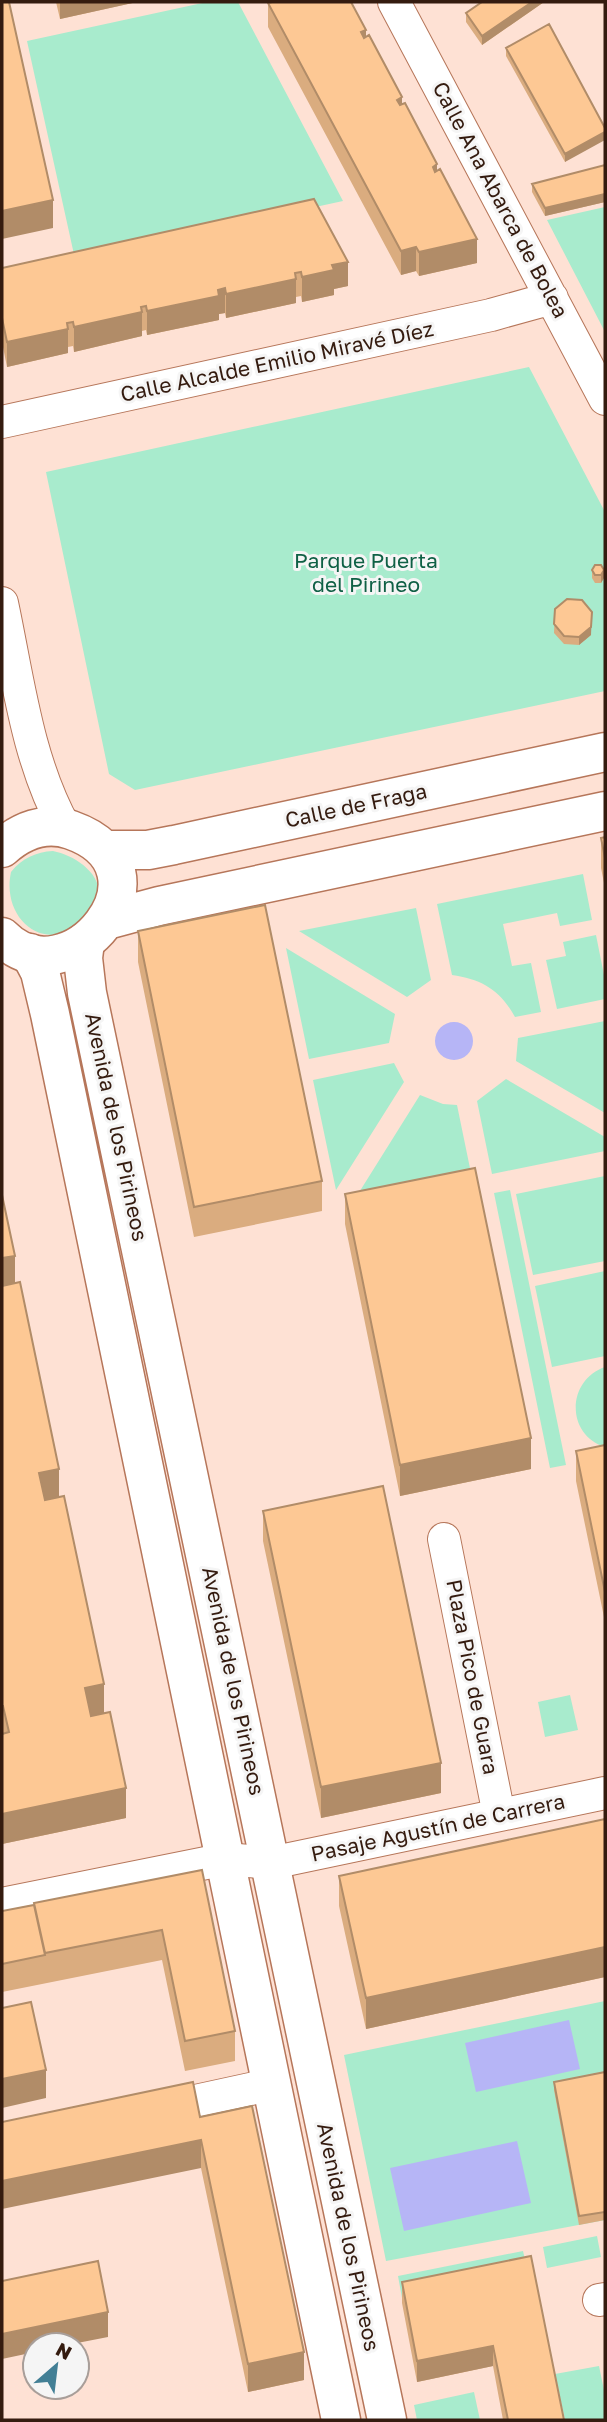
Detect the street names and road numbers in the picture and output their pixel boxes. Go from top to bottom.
street label: Calle Ana Abarca de Bolea [427,77,574,322]
street label: Calle Alcalde Emilio Miravé Díez [118,315,436,407]
street label: Calle de Fraga [283,777,429,833]
street label: Avenida de los Pirineos [80,1010,154,1243]
street label: Avenida de los Pirineos [197,1564,271,1797]
street label: Plaza Pico de Guara [441,1577,505,1777]
street label: Pasaje Agustín de Carrera [308,1787,567,1867]
street label: Avenida de los Pirineos [312,2120,386,2353]

